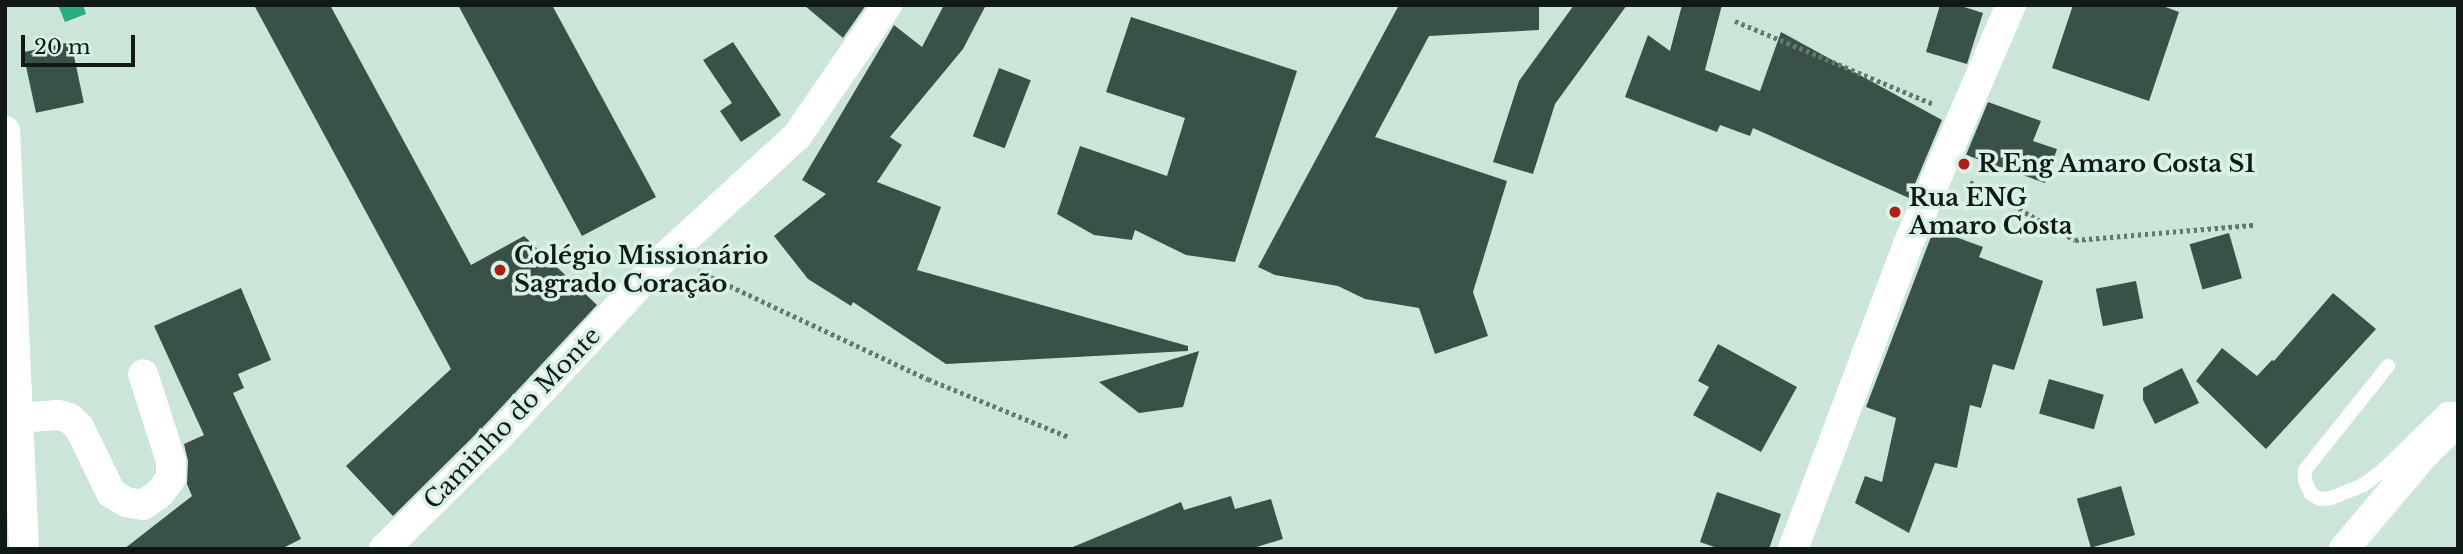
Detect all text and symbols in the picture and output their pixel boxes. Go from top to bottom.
scale bar [24,21,138,65]
text: 20 m [34,34,91,60]
place label: R Eng Amaro Costa S1 [1978,150,2257,178]
marker: R Eng Amaro Costa S1 [1956,156,1972,172]
place label: Rua ENG Amaro Costa [1909,184,2073,240]
marker: Rua ENG Amaro Costa [1887,204,1903,220]
place label: Colégio Missionário Sagrado Coração [514,242,768,298]
marker: Colégio Missionário Sagrado Coração [492,262,508,278]
street label: Caminho do Monte [418,321,606,515]

